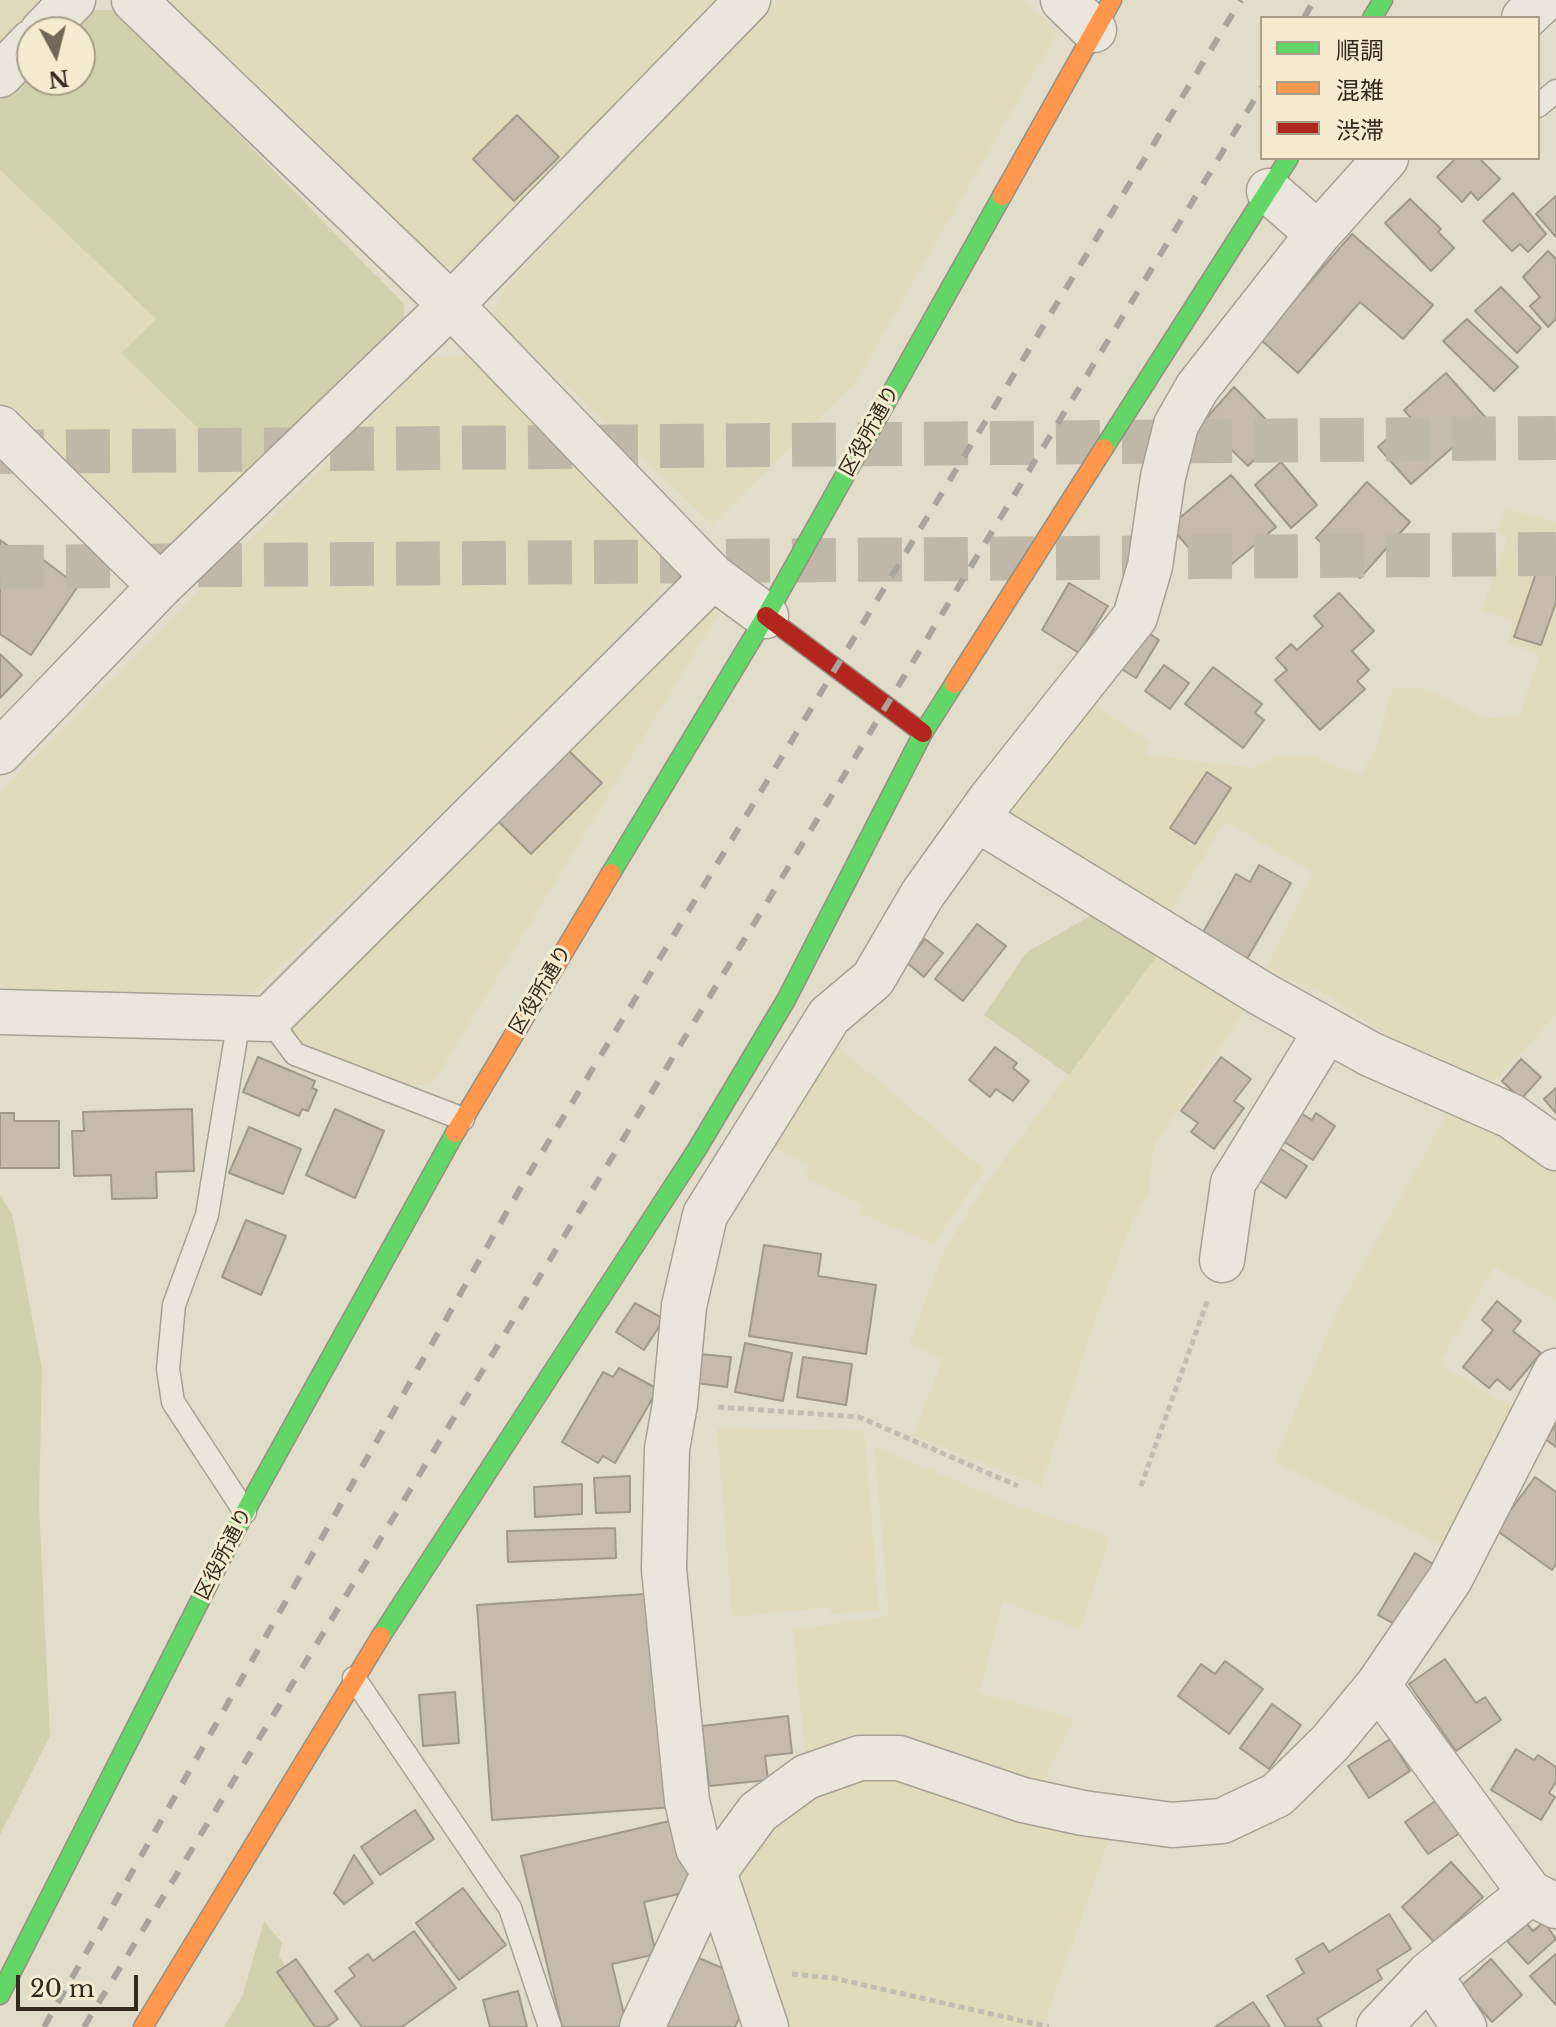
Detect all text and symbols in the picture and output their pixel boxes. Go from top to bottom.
north arrow [16,16,96,96]
legend [1260,16,1540,160]
text: 順調 [1336,36,1384,65]
text: N [47,64,71,93]
text: 混雑 [1336,76,1384,105]
text: 渋滞 [1336,116,1384,145]
street label: 区役所通り [835,381,905,481]
street label: 区役所通り [505,941,577,1039]
street label: 区役所通り [191,1504,257,1604]
scale bar [20,1959,142,2009]
text: 20 m [30,1974,95,2003]

